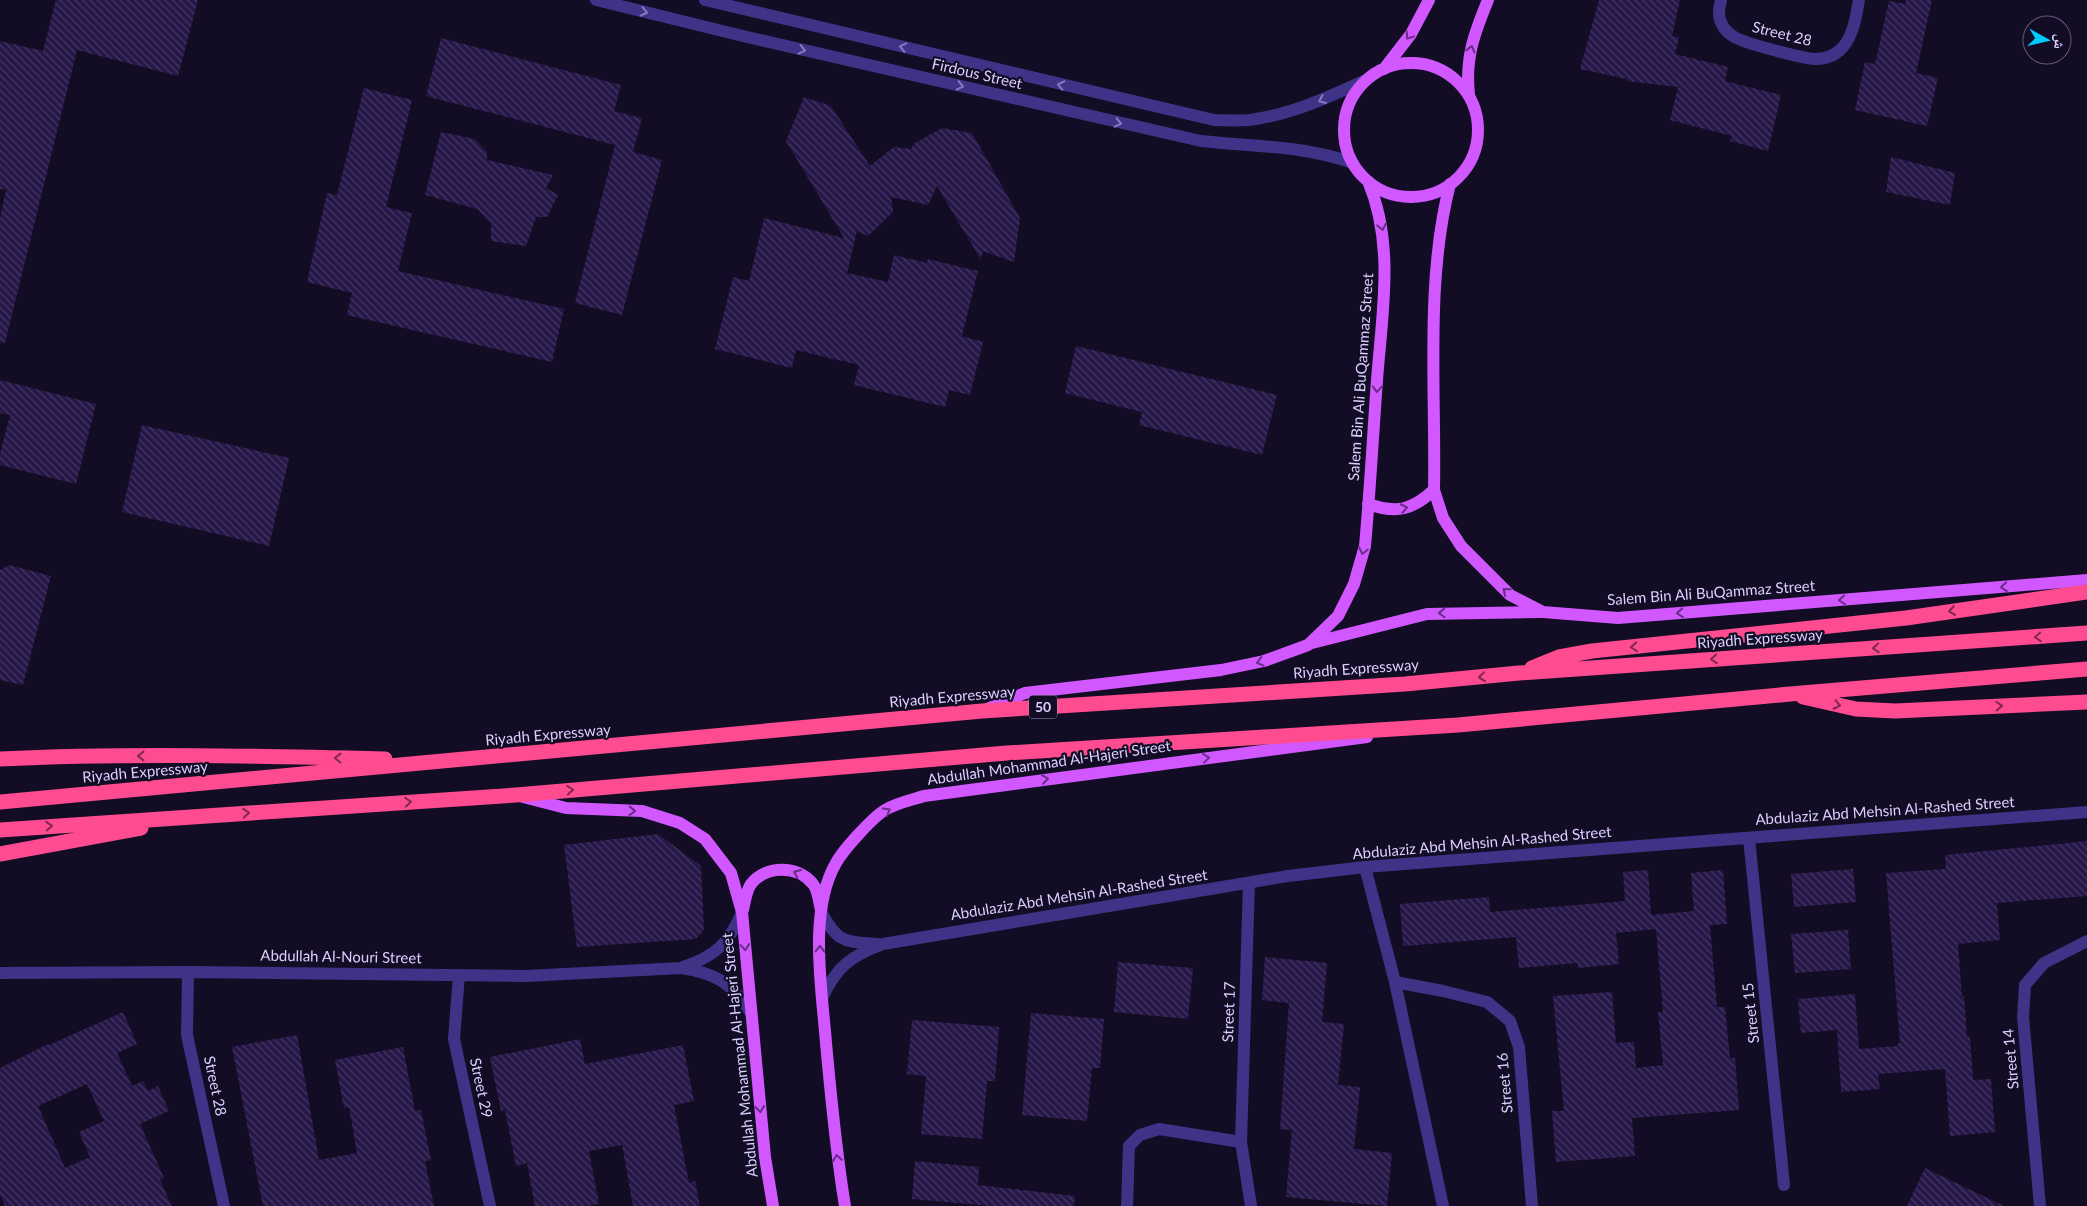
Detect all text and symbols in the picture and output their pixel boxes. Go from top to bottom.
one-way arrow [639,6,648,17]
north arrow [2022,15,2072,65]
street label: Street 28 [1751,17,1814,49]
one-way arrow [1406,30,1415,40]
text: ش [2050,33,2070,51]
one-way arrow [899,42,908,53]
one-way arrow [797,44,806,55]
one-way arrow [1465,45,1476,54]
street label: Firdous Street [930,54,1025,92]
one-way arrow [956,80,964,91]
one-way arrow [1057,80,1066,91]
one-way arrow [1318,94,1327,104]
one-way arrow [1114,117,1123,128]
one-way arrow [1376,223,1386,232]
street label: Salem Bin Ali BuQammaz Street [1344,272,1376,481]
one-way arrow [1371,386,1382,394]
one-way arrow [1399,503,1408,513]
one-way arrow [1358,547,1369,556]
street label: Salem Bin Ali BuQammaz Street [1606,576,1816,608]
one-way arrow [1999,581,2007,592]
one-way arrow [1503,588,1512,596]
one-way arrow [1837,594,1845,605]
one-way arrow [1948,605,1956,616]
one-way arrow [1675,607,1683,618]
one-way arrow [1438,608,1446,619]
street label: Riyadh Expressway [1697,625,1824,651]
one-way arrow [2034,631,2042,642]
one-way arrow [1630,641,1638,652]
one-way arrow [1872,642,1880,653]
one-way arrow [1710,654,1718,665]
street label: Riyadh Expressway [1293,655,1420,681]
one-way arrow [1255,656,1264,667]
one-way arrow [1478,671,1486,682]
street label: Riyadh Expressway [888,682,1016,710]
road number: 50 [1029,696,1057,719]
one-way arrow [1833,699,1842,710]
one-way arrow [1995,701,2003,712]
street label: Riyadh Expressway [484,720,612,748]
street label: Abdullah Mohammad Al-Hajeri Street [926,736,1172,788]
one-way arrow [136,751,144,761]
one-way arrow [334,753,342,763]
one-way arrow [1203,753,1211,764]
street label: Riyadh Expressway [81,757,209,785]
one-way arrow [1042,774,1050,785]
one-way arrow [566,785,574,796]
street label: Abdulaziz Abd Mehsin Al-Rashed Street [1755,792,2016,828]
one-way arrow [404,797,412,808]
one-way arrow [629,806,637,816]
one-way arrow [882,807,891,817]
one-way arrow [242,808,250,819]
one-way arrow [45,821,53,832]
street label: Abdulaziz Abd Mehsin Al-Rashed Street [1352,822,1613,862]
street label: Abdulaziz Abd Mehsin Al-Rashed Street [949,865,1209,923]
one-way arrow [793,869,802,880]
street label: Abdullah Mohammad Al-Hajeri Street [717,931,761,1178]
one-way arrow [739,943,750,951]
one-way arrow [815,945,825,953]
street label: Abdullah Al-Nouri Street [260,946,422,966]
street label: Street 17 [1218,981,1238,1043]
street label: Street 15 [1738,982,1762,1044]
street label: Street 14 [1998,1028,2022,1090]
street label: Street 16 [1492,1052,1516,1114]
street label: Street 28 [201,1054,231,1117]
street label: Street 29 [467,1056,497,1119]
one-way arrow [754,1105,765,1113]
one-way arrow [833,1154,843,1162]

